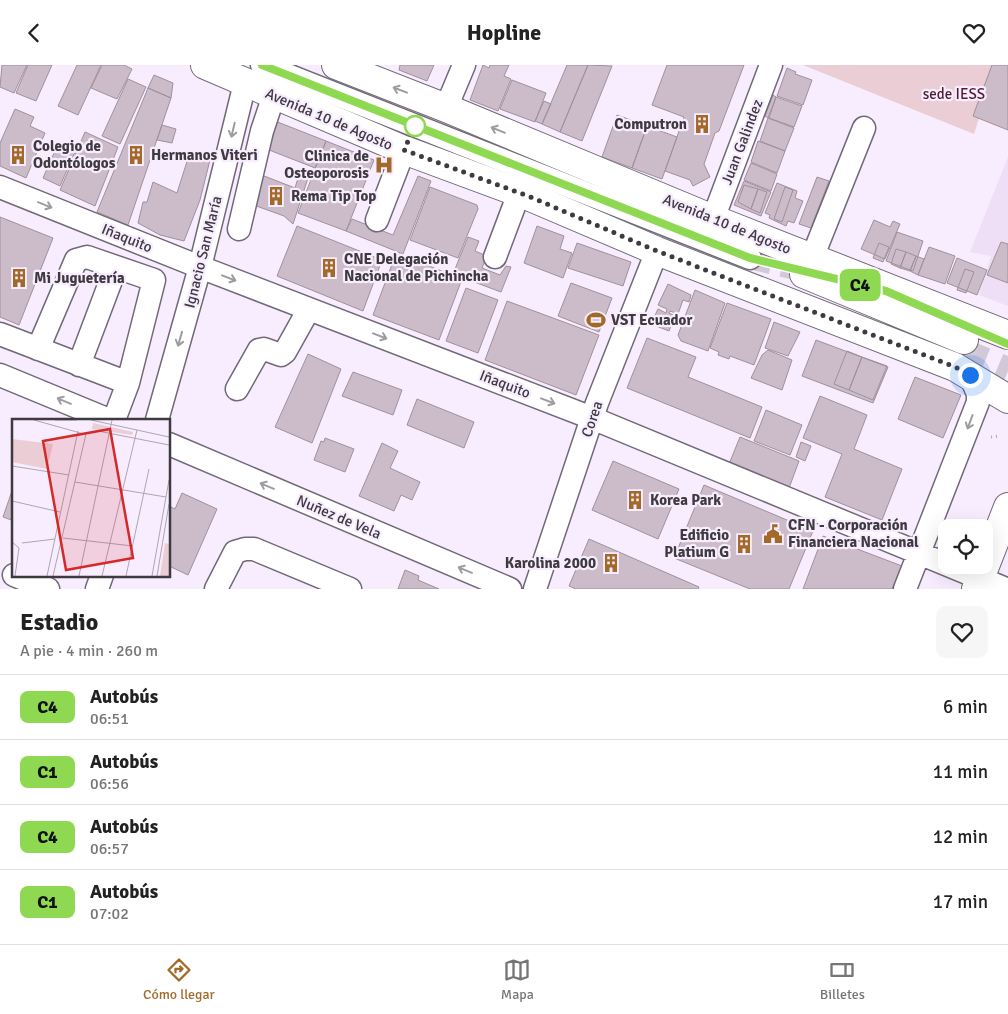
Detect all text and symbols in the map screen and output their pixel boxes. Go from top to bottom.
icon: back [20,19,48,47]
text: Hopline [467,19,541,46]
icon: heart [960,19,988,47]
street label: Avenida 10 de Agosto [263,84,396,154]
one-way arrow [393,85,408,94]
park label: sede IESS [923,85,985,103]
street label: Juan Galindez [717,96,767,187]
building icon: Computron [691,113,713,135]
unlabelled marker [404,115,426,137]
place label: Computron [614,115,687,133]
one-way arrow [228,122,237,138]
one-way arrow [491,124,506,134]
place label: Colegio de Odontólogos [33,137,116,172]
building icon: Colegio de Odontólogos [7,144,29,166]
building icon: Hermanos Viteri [125,144,147,166]
place label: Hermanos Viteri [151,146,258,164]
place label: Clinica de Osteoporosis [284,147,369,182]
hospital icon: Clinica de Osteoporosis [373,154,395,176]
building icon: Rema Tip Top [265,185,287,207]
place label: Rema Tip Top [291,187,376,205]
street label: Avenida 10 de Agosto [660,190,794,258]
street label: Ignacio San María [180,194,226,310]
one-way arrow [37,201,52,210]
street label: Iñaquito [99,220,155,256]
place label: CNE Delegación Nacional de Pichincha [344,250,489,285]
building icon: CNE Delegación Nacional de Pichincha [318,257,340,279]
building icon: Mi Juguetería [8,267,30,289]
place label: Mi Juguetería [34,269,125,287]
line badge: C4 [838,269,882,301]
one-way arrow [221,274,236,283]
text: C4 [850,274,870,296]
sports icon: VST Ecuador [585,309,607,331]
place label: VST Ecuador [611,311,692,329]
one-way arrow [175,330,185,346]
one-way arrow [372,332,388,341]
your location [958,363,983,388]
street label: Iñaquito [477,366,533,402]
one-way arrow [57,396,72,405]
one-way arrow [540,397,556,406]
street label: Corea [577,399,607,439]
one-way arrow [965,413,974,429]
inset map [12,419,170,577]
one-way arrow [260,481,275,490]
building icon: Korea Park [624,489,646,511]
street label: Nuñez de Vela [294,491,384,543]
place label: Korea Park [650,491,721,509]
place label: CFN - Corporación Financiera Nacional [788,516,919,551]
map controls [938,519,993,574]
button: locate [938,519,993,574]
public building icon: CFN - Corporación Financiera Nacional [762,523,784,545]
place label: Edificio Platium G [664,526,729,561]
building icon: Edificio Platium G [733,533,755,555]
building icon: Karolina 2000 [600,552,622,574]
place label: Karolina 2000 [505,554,596,572]
one-way arrow [458,564,473,574]
button: heart [936,606,988,658]
text: Estadio [20,607,98,637]
text: A pie · 4 min · 260 m [20,641,158,661]
text: Autobús [90,685,158,709]
text: 6 min [943,695,988,719]
text: C4 [37,696,58,718]
text: 06:51 [90,709,129,729]
text: Autobús [90,750,158,774]
text: 11 min [933,760,988,784]
text: C1 [37,761,58,783]
text: 06:56 [90,774,129,794]
text: Autobús [90,815,158,839]
text: 12 min [933,825,988,849]
text: C4 [37,826,58,848]
text: 06:57 [90,839,129,859]
text: Autobús [90,880,158,904]
text: 17 min [933,890,988,914]
text: C1 [37,891,58,913]
text: 07:02 [90,904,129,924]
tab: Cómo llegar [143,956,215,1003]
tab: Mapa [501,956,534,1003]
tab: Billetes [820,956,865,1003]

